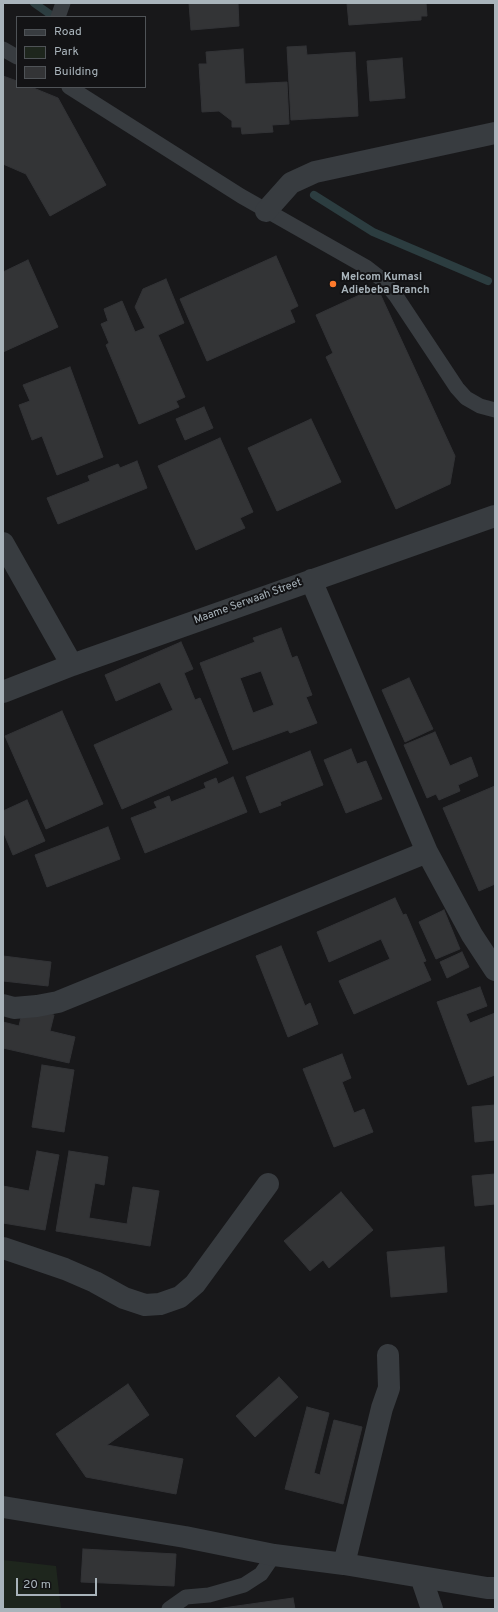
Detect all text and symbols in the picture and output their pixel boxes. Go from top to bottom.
legend [16,16,146,88]
text: Road [54,24,82,40]
text: Park [54,44,79,60]
text: Building [54,64,98,80]
place label: Melcom Kumasi Adiebeba Branch [341,271,429,297]
marker: Melcom Kumasi Adiebeba Branch [328,279,338,289]
street label: Maame Serwaah Street [192,576,304,628]
scale bar [18,1570,99,1596]
text: 20 m [23,1577,51,1593]

